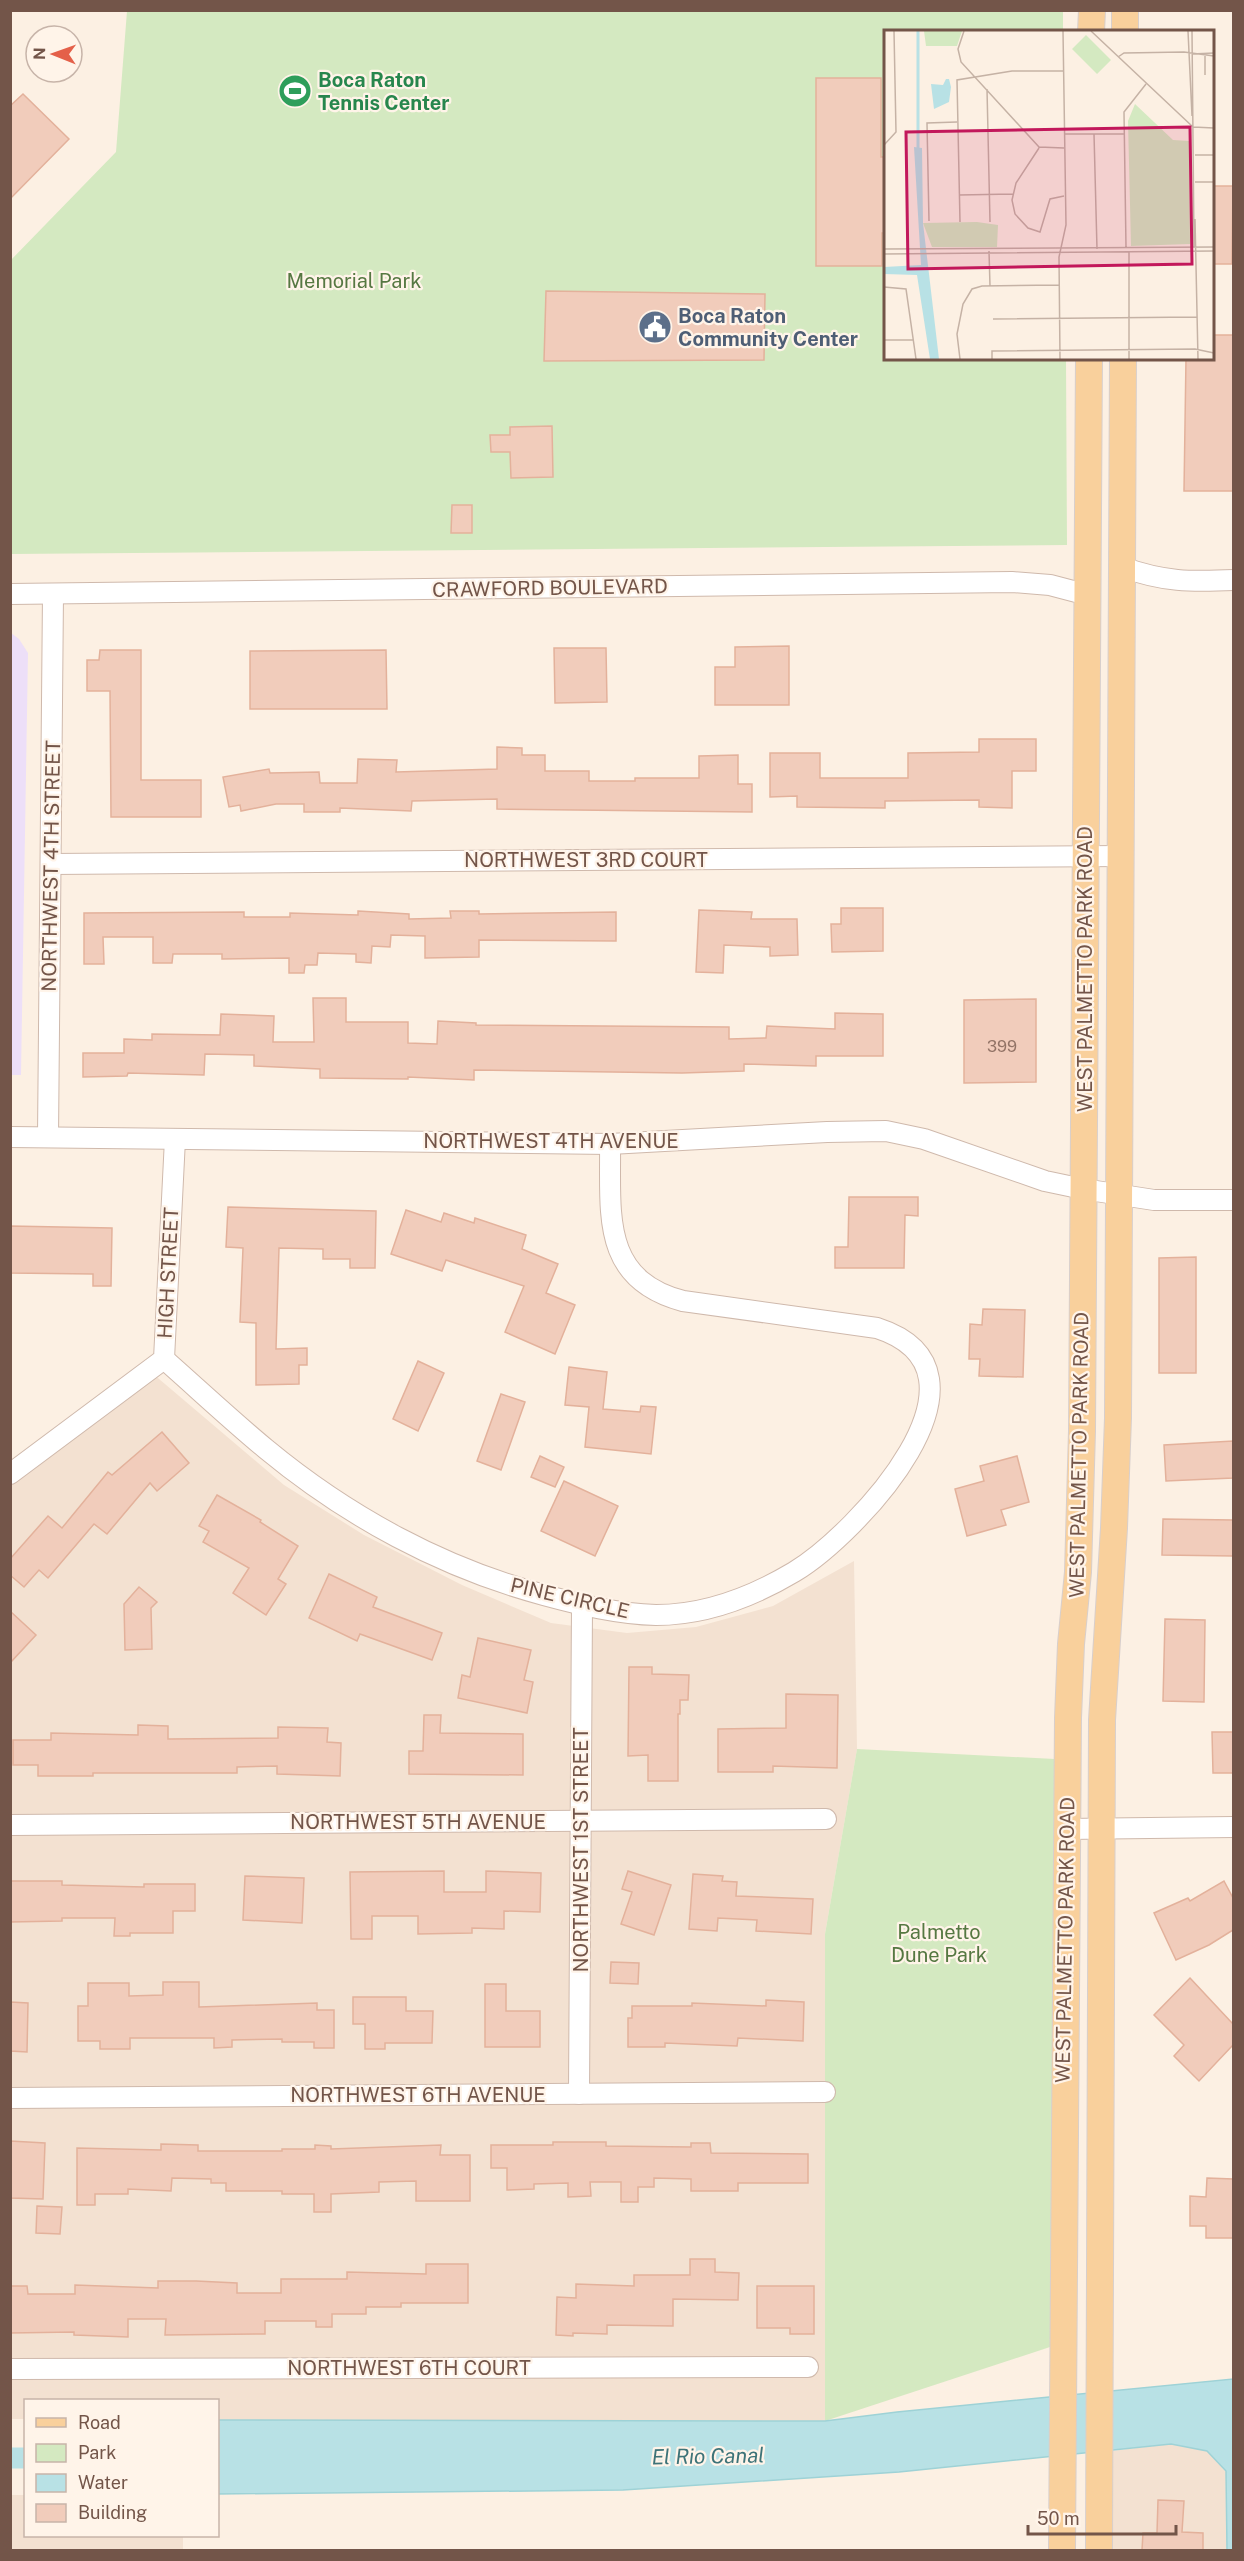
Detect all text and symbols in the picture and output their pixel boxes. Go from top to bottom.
north arrow [24,24,84,84]
inset map [884,30,1214,360]
text: N [30,47,49,60]
place label: Boca Raton Tennis Center [318,68,450,115]
sports icon: Boca Raton Tennis Center [277,73,313,109]
park label: Memorial Park [287,269,421,293]
place label: Boca Raton Community Center [678,304,858,351]
public building icon: Boca Raton Community Center [637,309,673,345]
street label: CRAWFORD BOULEVARD [432,574,668,602]
street label: NORTHWEST 4TH STREET [37,740,65,992]
street label: WEST PALMETTO PARK ROAD [1073,826,1097,1112]
street label: NORTHWEST 3RD COURT [464,848,708,872]
house number: 399 [987,1037,1017,1056]
street label: NORTHWEST 4TH AVENUE [423,1129,679,1153]
street label: HIGH STREET [153,1207,183,1339]
street label: WEST PALMETTO PARK ROAD [1065,1312,1093,1598]
street label: PINE CIRCLE [508,1573,632,1623]
street label: NORTHWEST 1ST STREET [569,1727,593,1973]
street label: WEST PALMETTO PARK ROAD [1051,1797,1079,2083]
street label: NORTHWEST 5TH AVENUE [290,1810,546,1834]
park label: Palmetto Dune Park [891,1920,987,1967]
street label: NORTHWEST 6TH AVENUE [290,2083,546,2107]
street label: NORTHWEST 6TH COURT [287,2356,531,2380]
legend [24,2399,219,2537]
text: Road [78,2412,121,2433]
text: Park [78,2442,116,2463]
water label: El Rio Canal [651,2443,765,2469]
text: Water [78,2472,128,2493]
scale bar [1028,2498,1176,2536]
text: Building [78,2502,147,2523]
text: 50 m [1037,2508,1080,2529]

